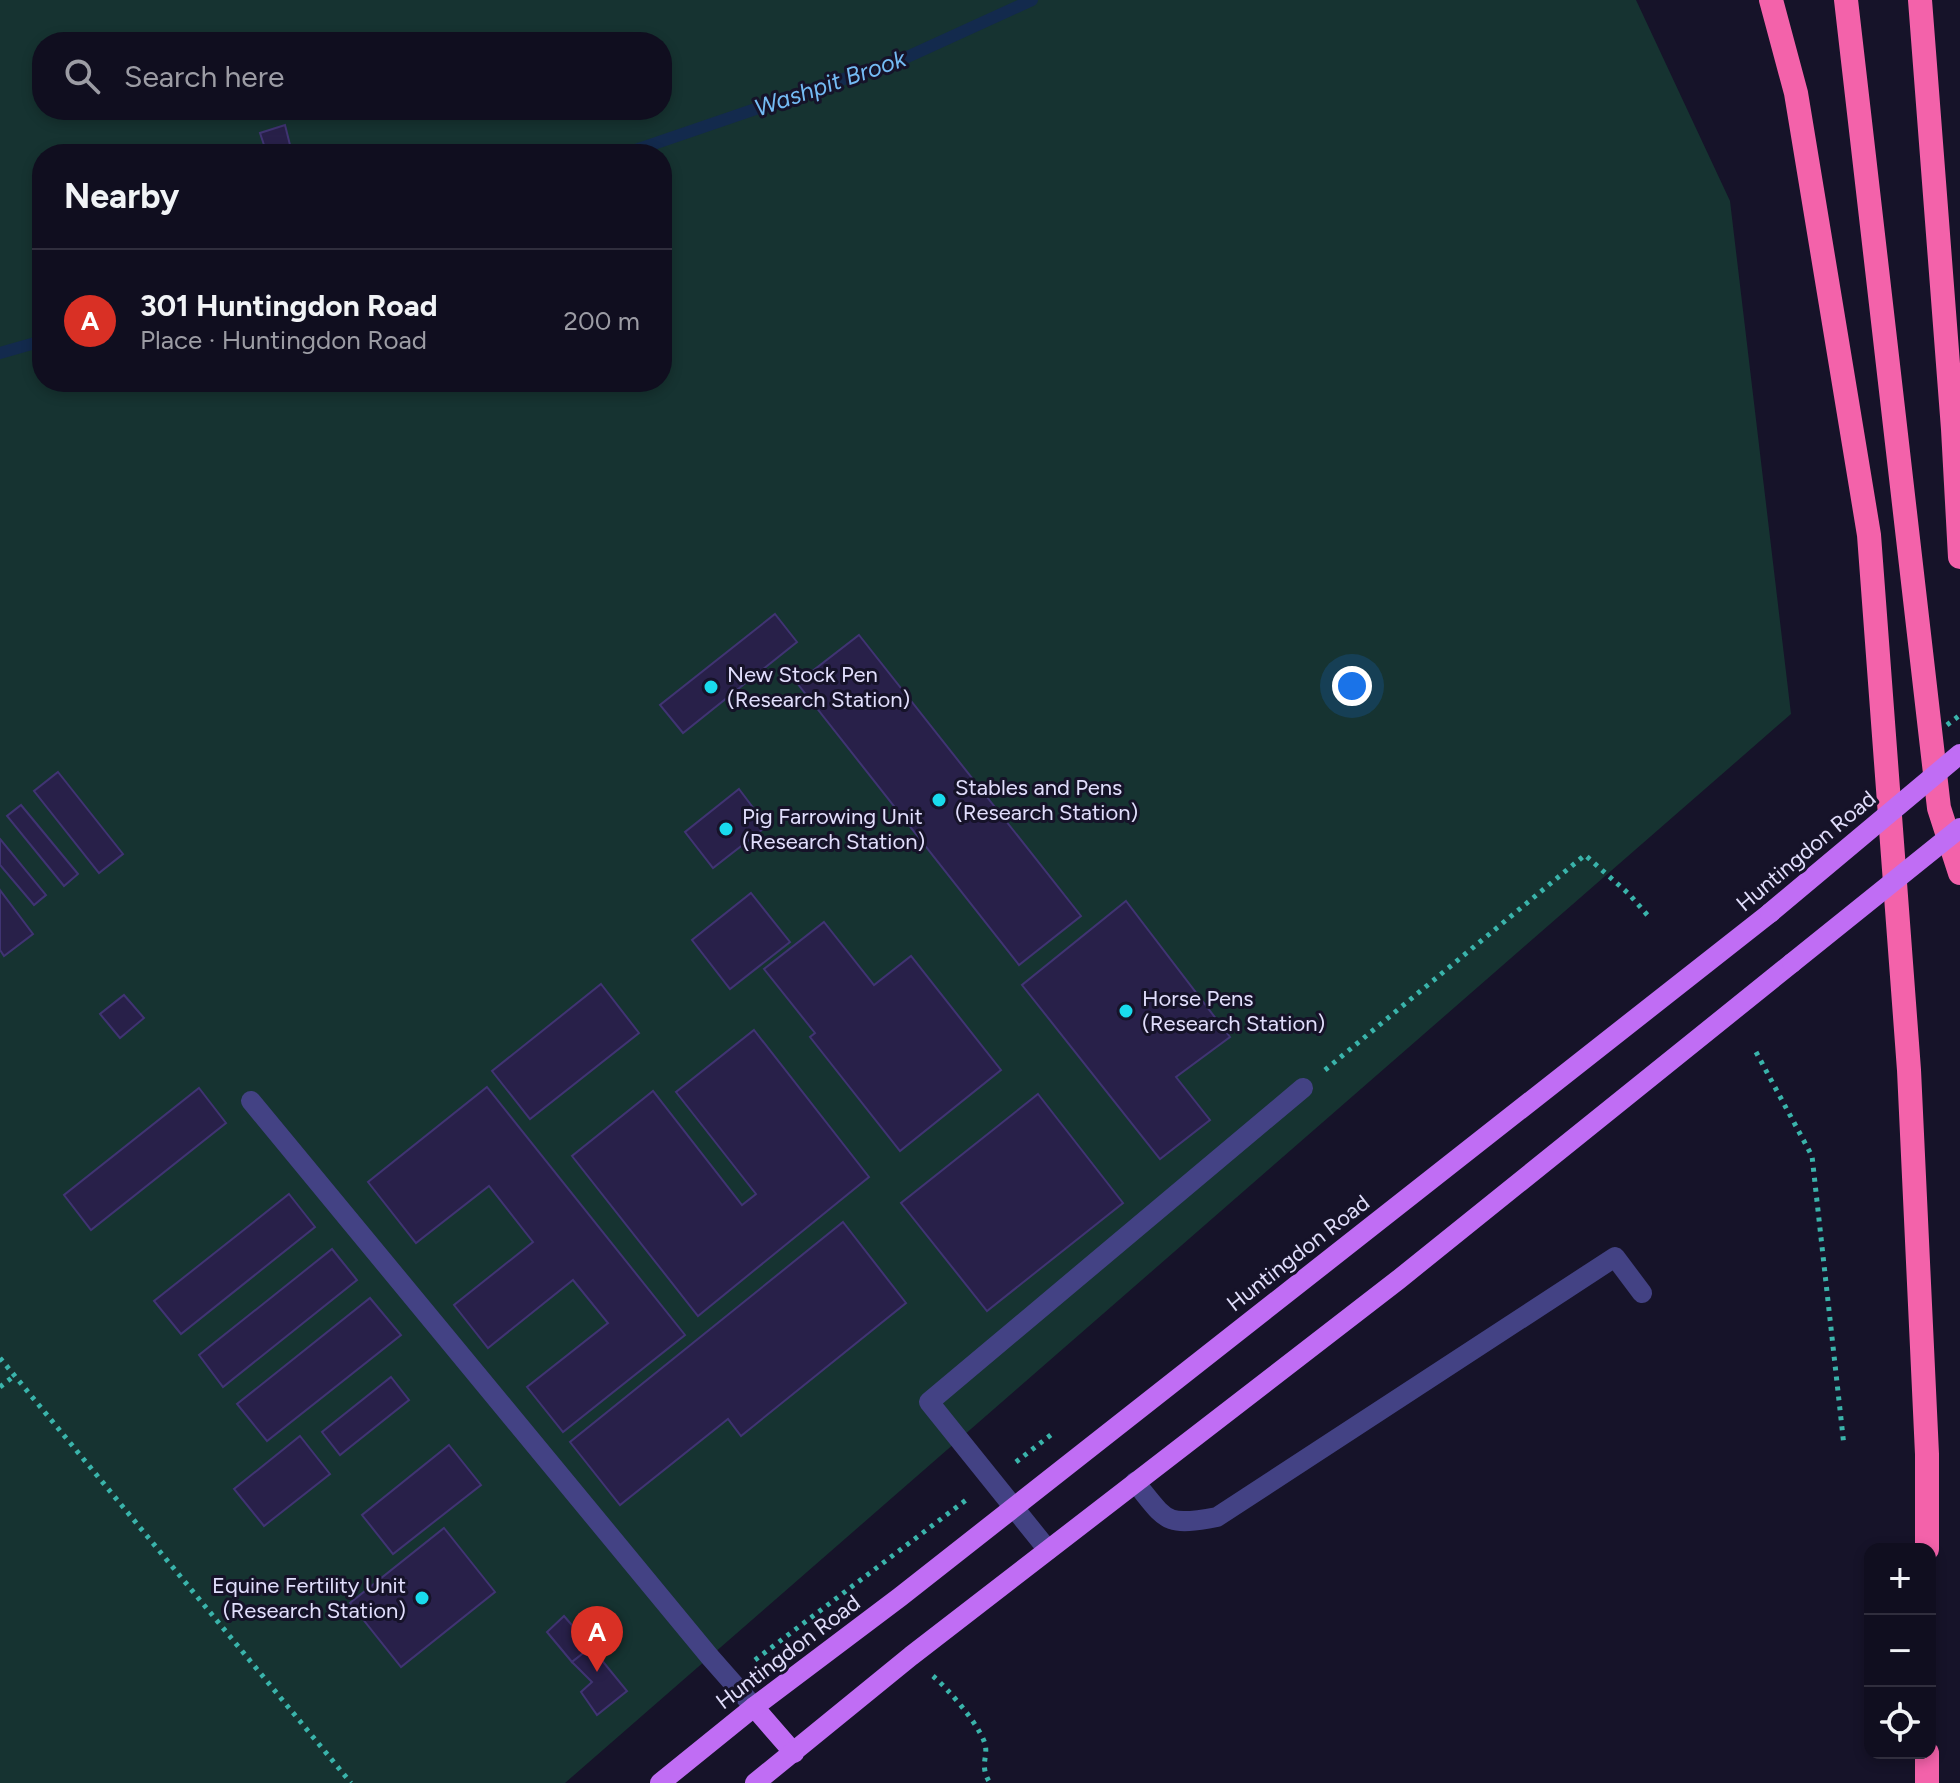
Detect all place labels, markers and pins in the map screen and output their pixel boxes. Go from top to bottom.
place label: New Stock Pen (Research Station) [727,661,910,713]
marker: New Stock Pen (Research Station) [702,678,720,696]
place label: Stables and Pens (Research Station) [955,774,1138,826]
marker: Stables and Pens (Research Station) [930,791,948,809]
place label: Pig Farrowing Unit (Research Station) [742,803,925,855]
marker: Pig Farrowing Unit (Research Station) [717,820,735,838]
place label: Horse Pens (Research Station) [1142,985,1325,1037]
marker: Horse Pens (Research Station) [1117,1002,1135,1020]
place label: Equine Fertility Unit (Research Station) [212,1572,406,1624]
marker: Equine Fertility Unit (Research Station) [413,1589,431,1607]
pin: A [571,1606,623,1672]

